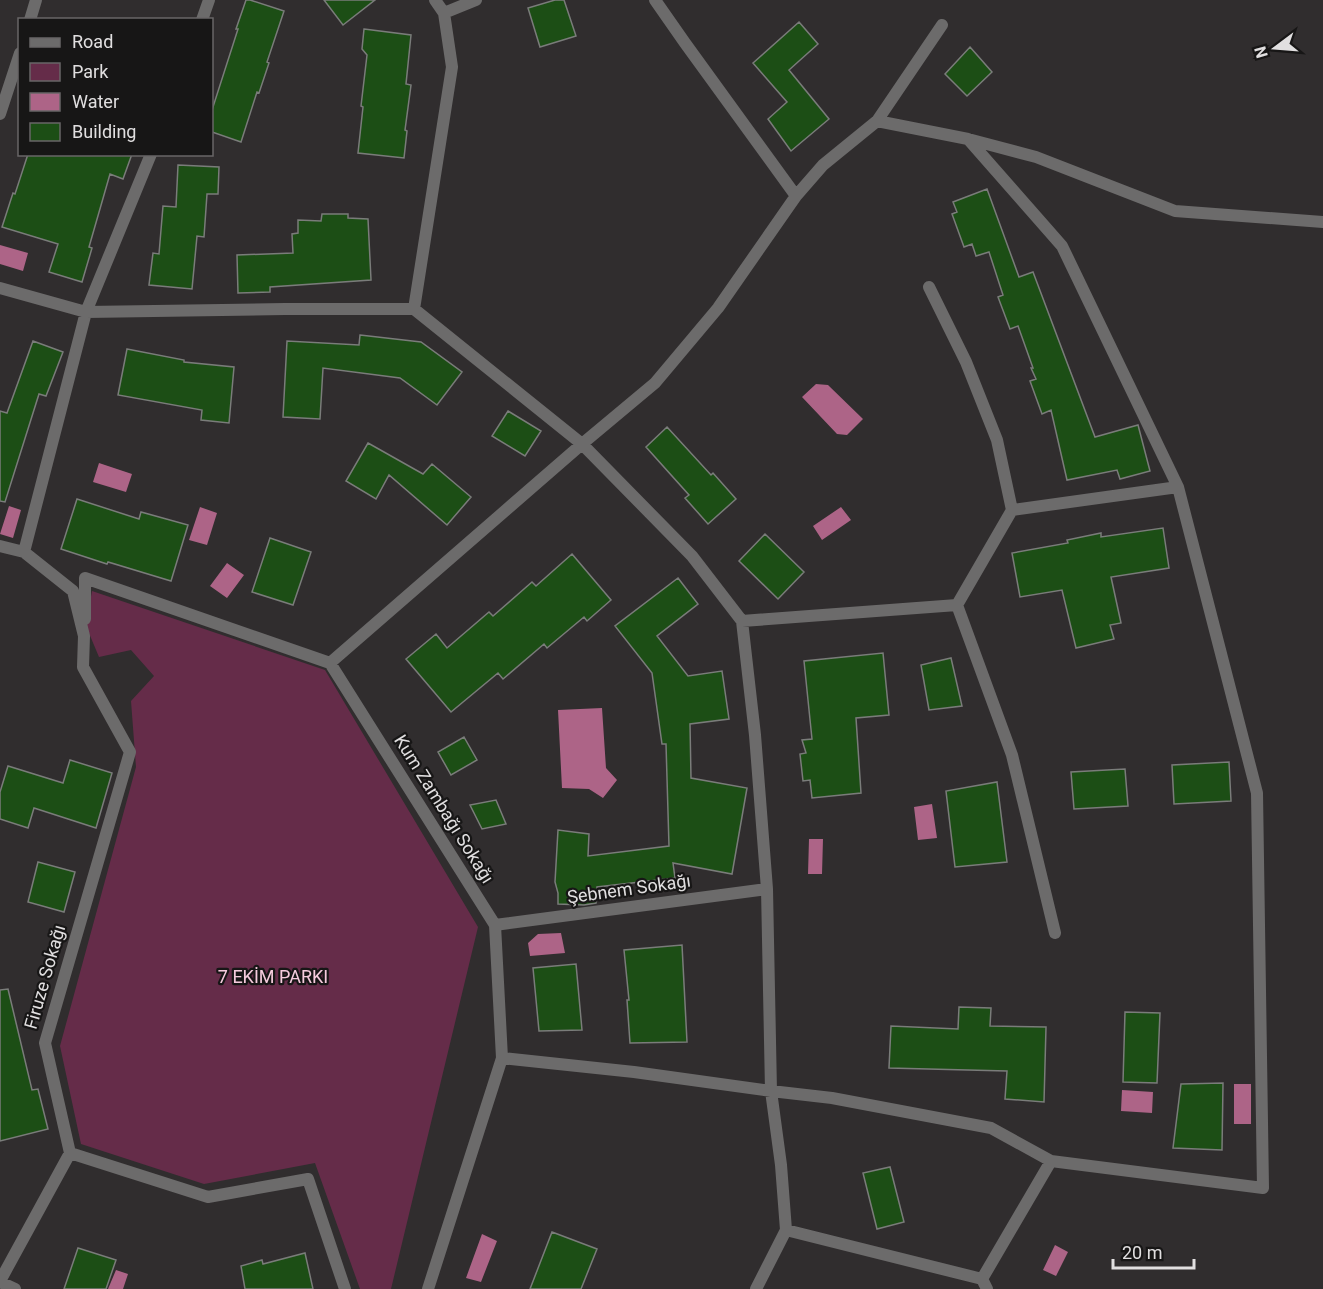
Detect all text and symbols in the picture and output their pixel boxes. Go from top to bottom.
legend [18,18,213,156]
north arrow [1245,18,1305,78]
text: Road [72,31,113,52]
text: N [1250,44,1272,60]
text: Park [72,61,109,82]
text: Water [72,91,119,112]
text: Building [72,121,136,142]
street label: Kum Zambağı Sokağı [390,731,499,887]
street label: Şebnem Sokağı [566,869,692,908]
street label: Firuze Sokağı [20,922,69,1031]
park label: 7 EKİM PARKI [218,966,328,987]
scale bar [1113,1232,1194,1270]
text: 20 m [1122,1242,1162,1263]

